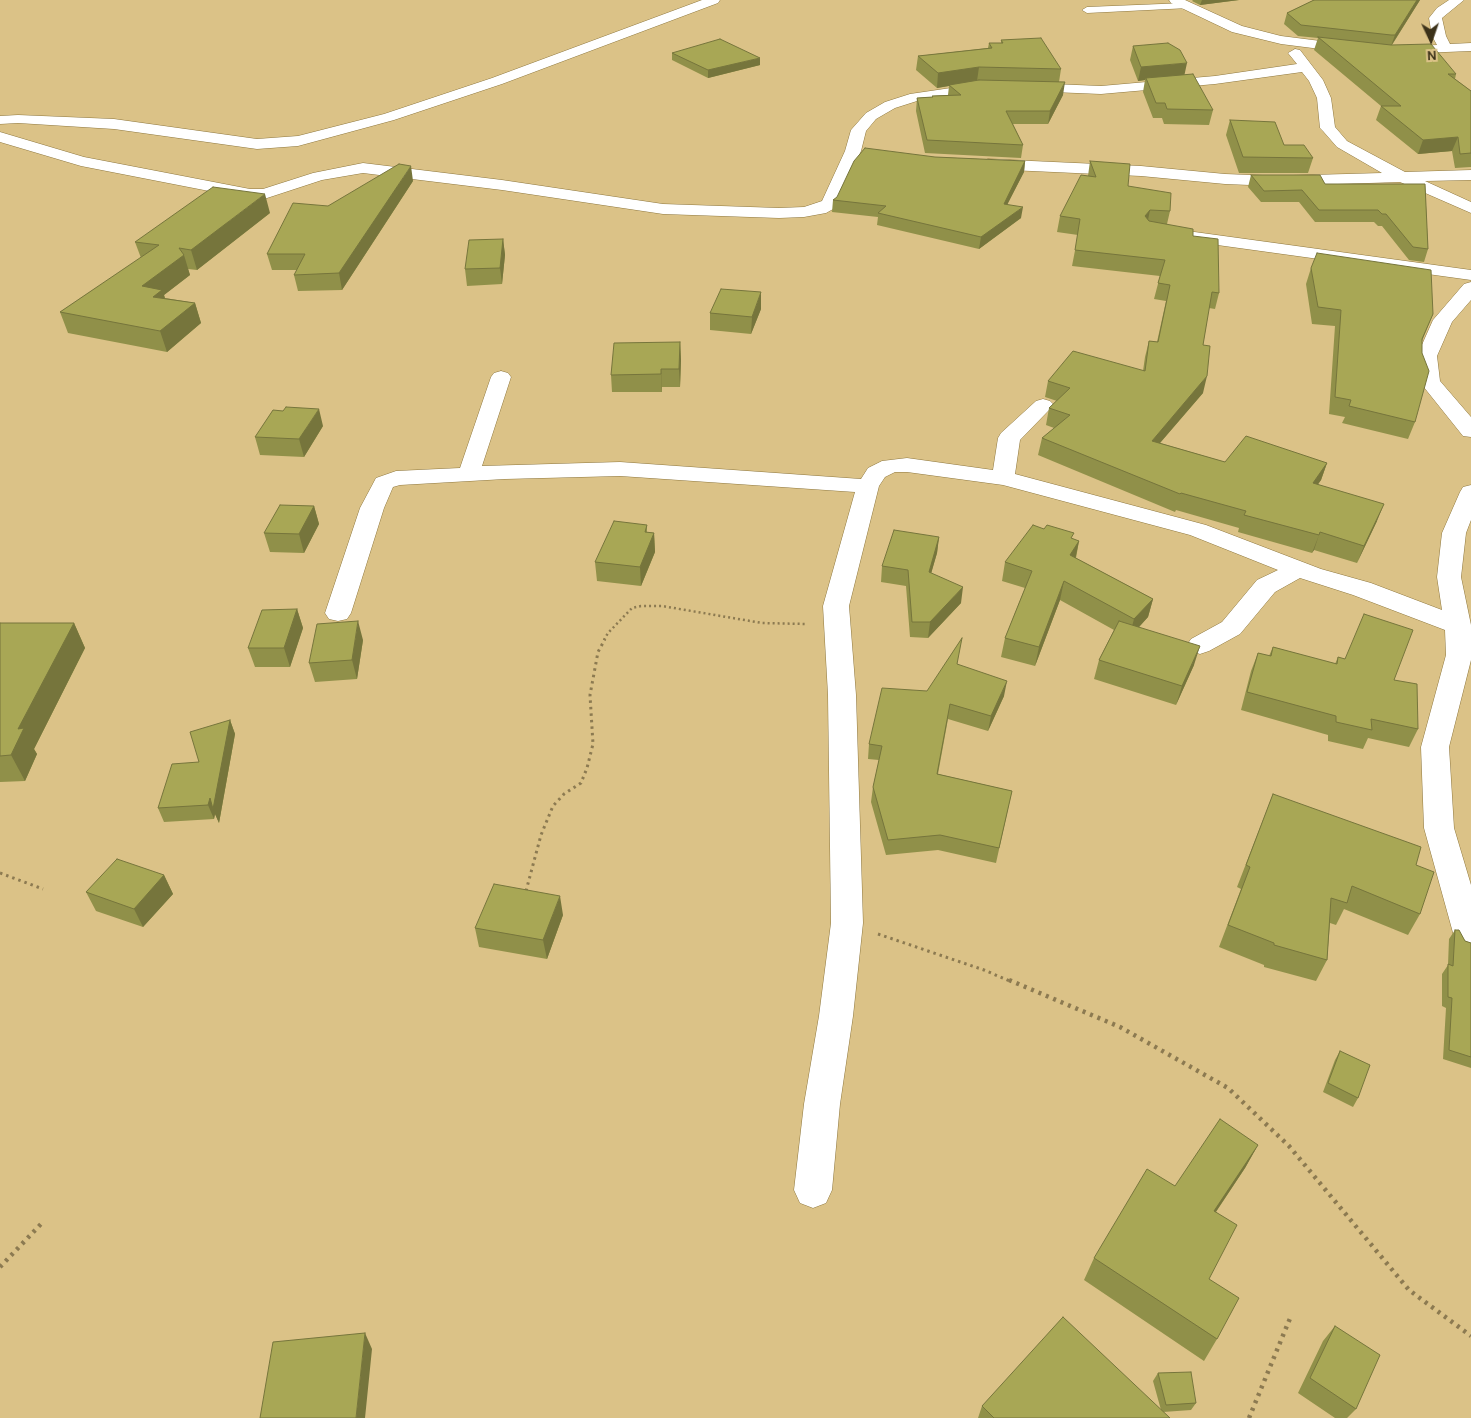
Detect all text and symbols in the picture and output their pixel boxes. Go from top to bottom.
north arrow [1406,15,1456,65]
text: N [1426,47,1437,64]

